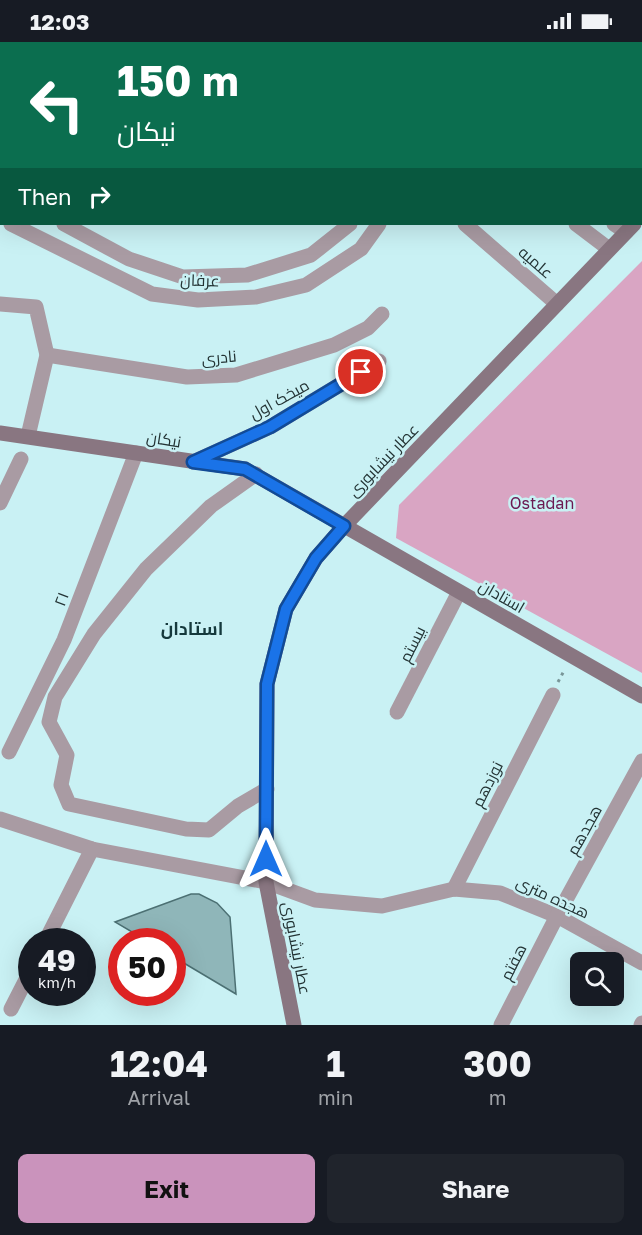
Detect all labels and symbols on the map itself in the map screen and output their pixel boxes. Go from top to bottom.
street label: علمیه [515,242,557,282]
street label: عرفان [180,269,220,292]
street label: نادری [201,346,238,369]
pin [335,346,386,397]
street label: میخک اول [246,374,313,424]
street label: عطار نیشابوری [343,419,424,501]
street label: نیکان [145,426,183,453]
park label: Ostadan [510,493,574,513]
street label: استادان [475,575,529,618]
street label: ۲۱ [49,589,73,609]
district label: استادان [161,617,223,639]
street label: بیستم [394,623,431,666]
street label: نوزدهم [467,758,509,811]
street label: هجدهم [562,801,608,860]
position arrow [234,827,298,891]
street label: هجده متری [513,871,593,924]
street label: عطار نیشابوری [277,900,316,996]
speed limit sign: 50 [108,928,186,1006]
street label: هفتم [495,940,532,984]

